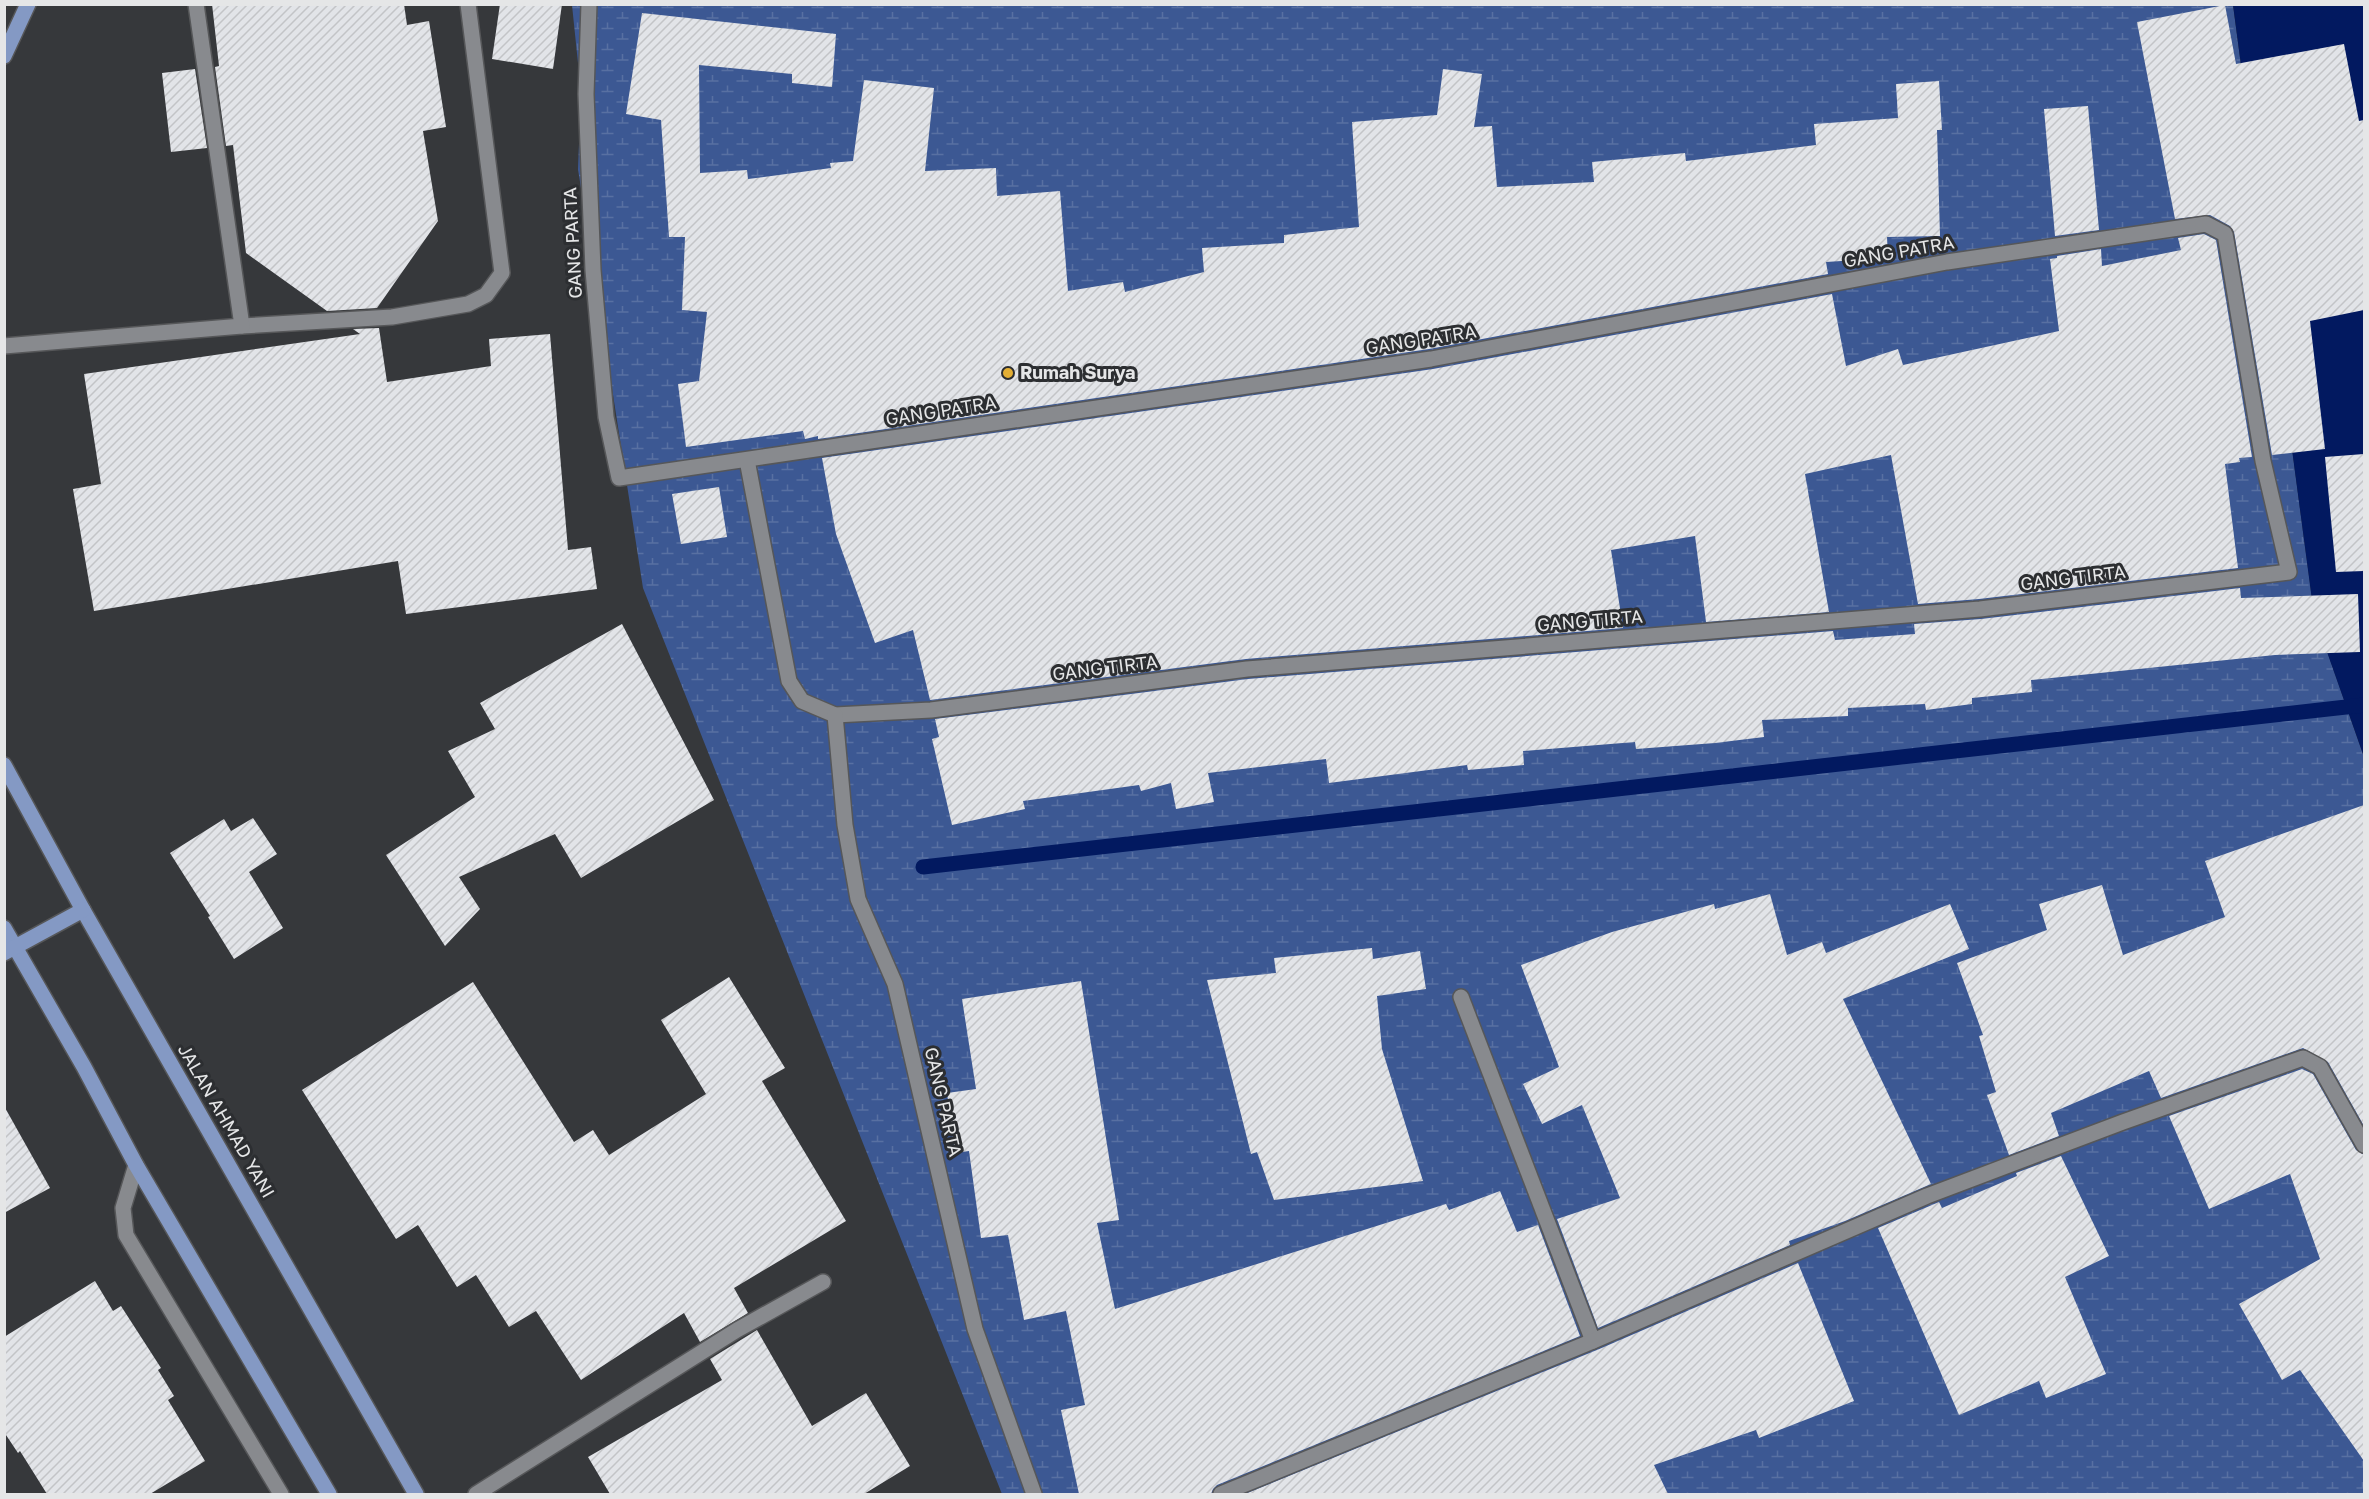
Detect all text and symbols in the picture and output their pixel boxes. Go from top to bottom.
street label: GANG PARTA [558,187,586,299]
street label: GANG PATRA [1842,230,1956,272]
street label: GANG PATRA [1364,319,1478,359]
place label: Rumah Surya [1020,361,1135,383]
marker: Rumah Surya [1001,366,1015,380]
street label: GANG PATRA [884,390,998,430]
street label: GANG TIRTA [2019,560,2127,594]
street label: GANG TIRTA [1536,604,1644,636]
street label: GANG TIRTA [1051,650,1159,684]
street label: JALAN AHMAD YANI [174,1040,280,1201]
street label: GANG PARTA [921,1045,967,1159]

